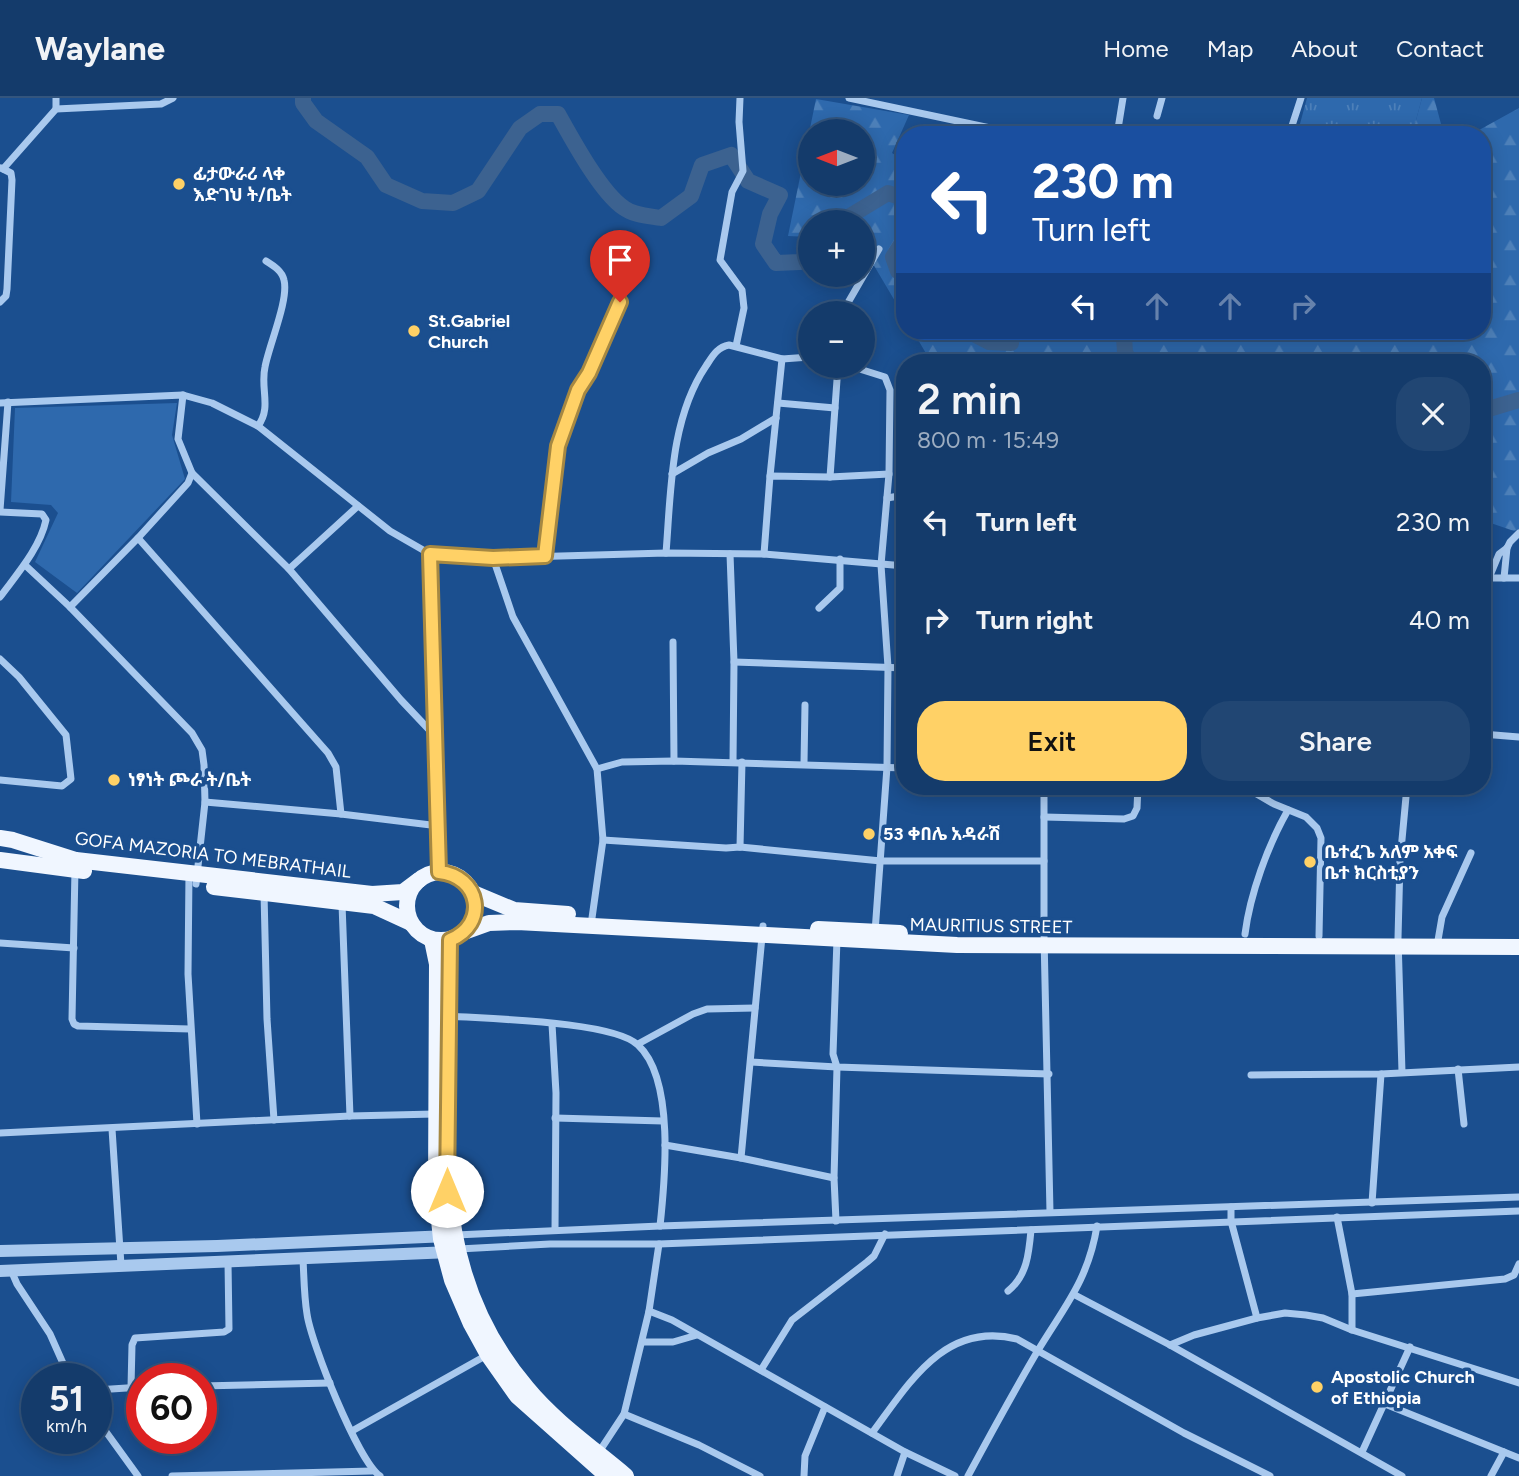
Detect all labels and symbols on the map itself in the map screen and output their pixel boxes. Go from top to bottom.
north arrow [798,119,875,196]
place label: ፊታውራሪ ላቀ እድገህ ት/ቤት [193,163,292,206]
marker: ፊታውራሪ ላቀ እድገህ ት/ቤት [171,176,187,192]
pin [590,230,650,302]
place label: St.Gabriel Church [428,310,510,353]
marker: St.Gabriel Church [406,323,422,339]
place label: ነፃነት ጮራ ት/ቤት [128,769,251,791]
marker: ነፃነት ጮራ ት/ቤት [106,772,122,788]
place label: 53 ቀበሌ አዳራሽ [883,823,1001,845]
marker: 53 ቀበሌ አዳራሽ [861,826,877,842]
street label: GOFA MAZORIA TO MEBRATHAIL [74,827,353,883]
place label: ቤተፈጌ አለም አቀፍ ቤተ ክርስቲያን [1324,841,1458,884]
marker: ቤተፈጌ አለም አቀፍ ቤተ ክርስቲያን [1302,854,1318,870]
street label: MAURITIUS STREET [909,914,1073,938]
position arrow [410,1154,484,1228]
speed limit sign: 60 [126,1363,217,1454]
place label: Apostolic Church of Ethiopia [1331,1366,1475,1409]
marker: Apostolic Church of Ethiopia [1309,1379,1325,1395]

